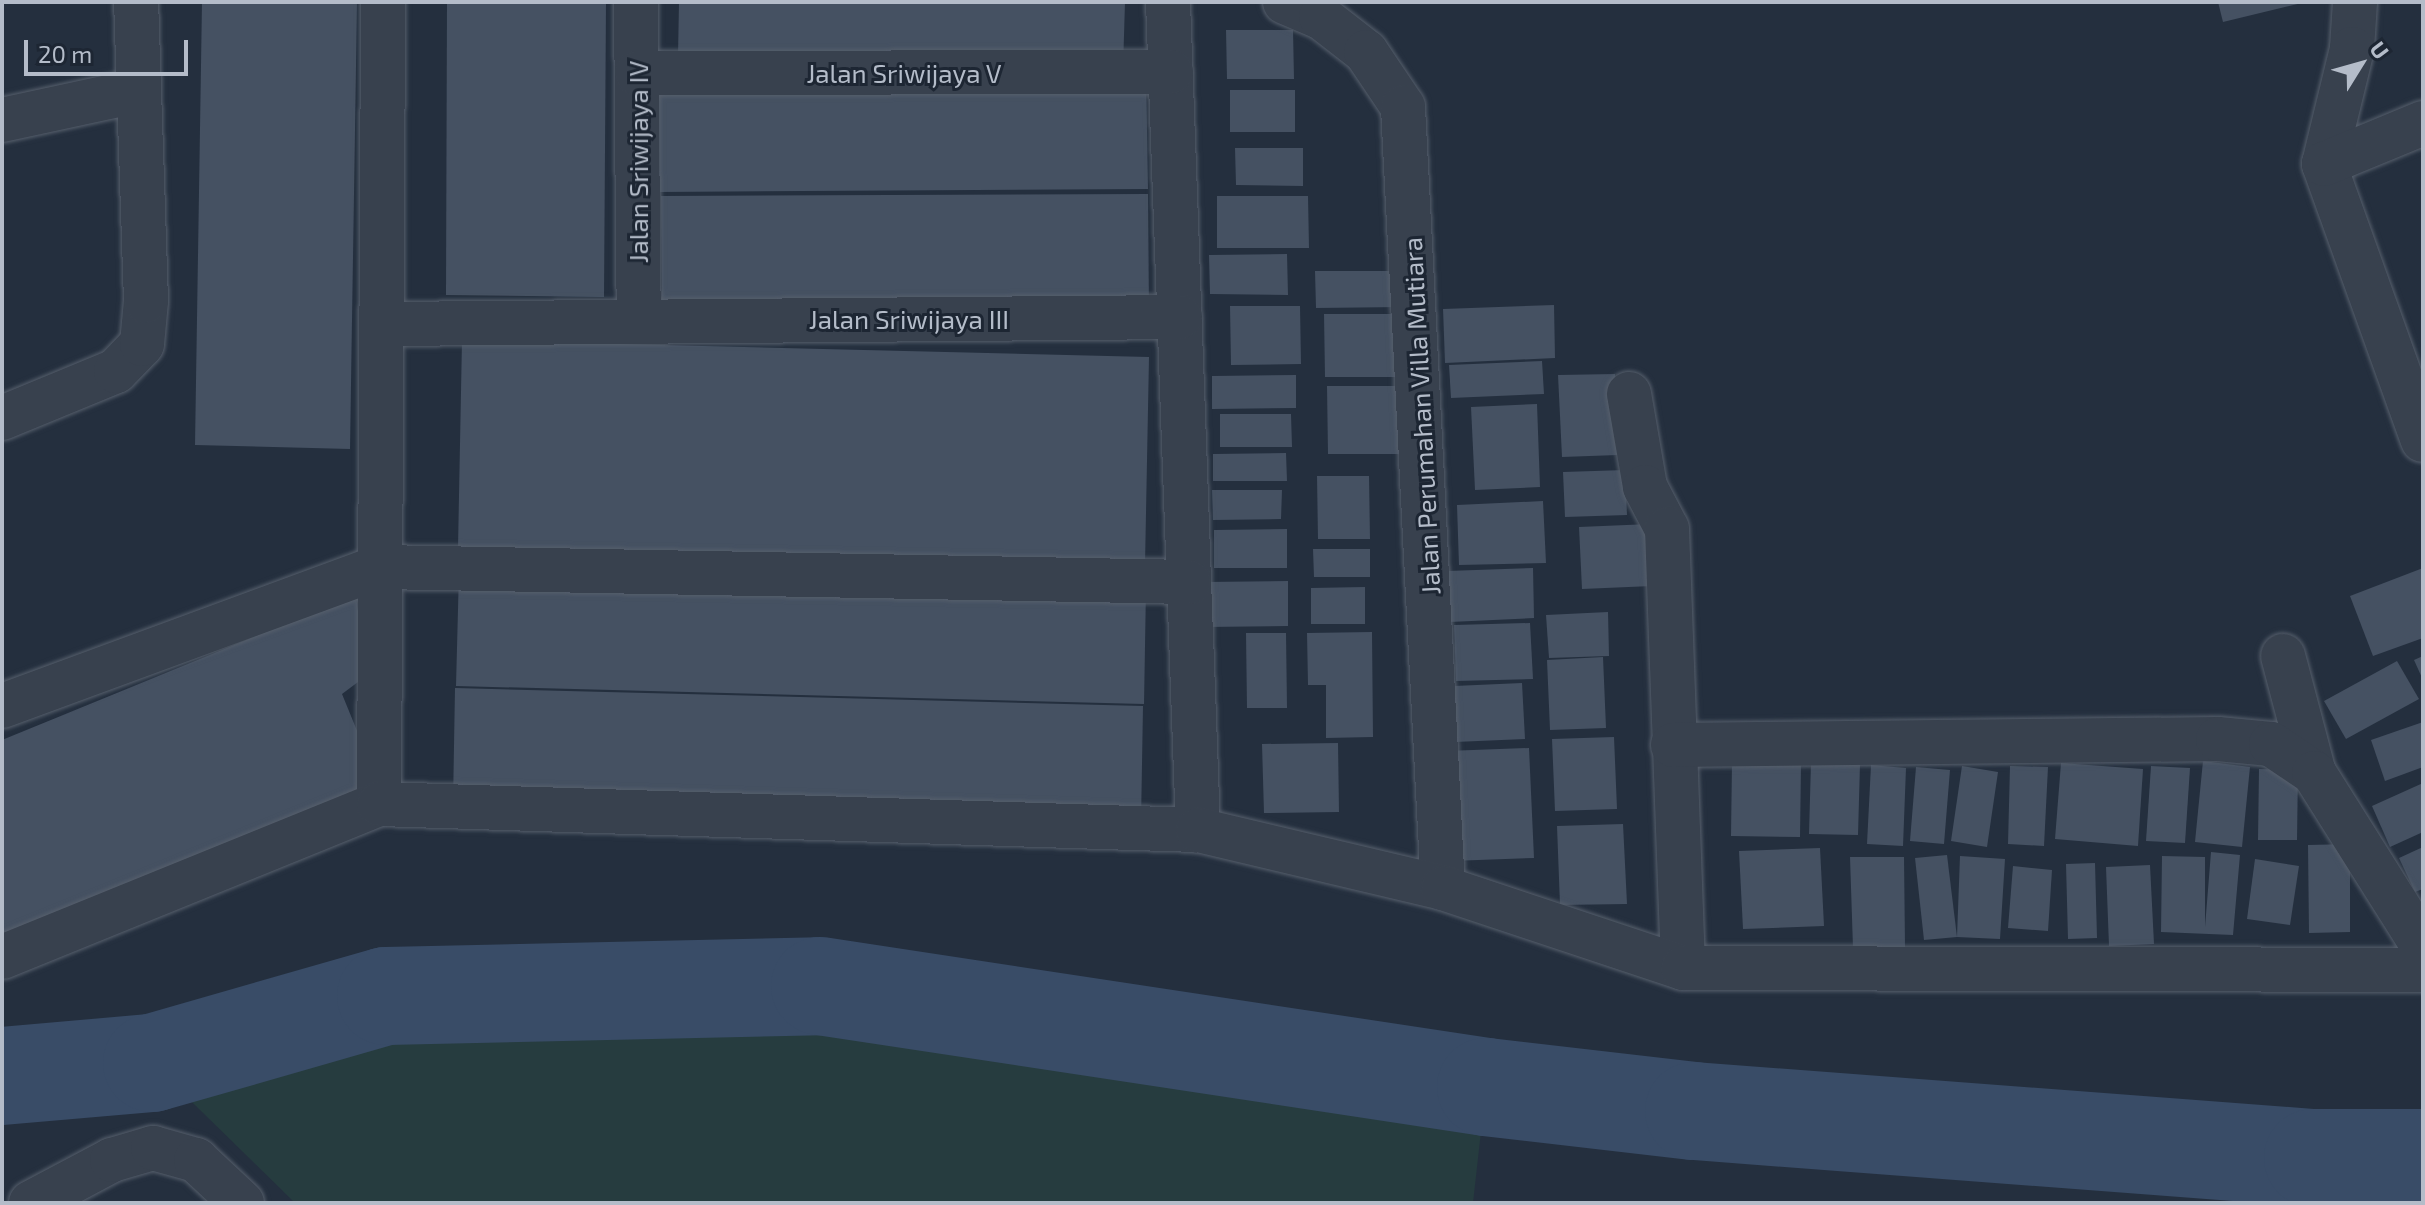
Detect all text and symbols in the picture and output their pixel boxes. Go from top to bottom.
scale bar [28,24,192,74]
north arrow [2321,24,2401,104]
text: U [2365,36,2395,63]
text: 20 m [38,39,92,68]
street label: Jalan Sriwijaya V [806,57,1002,89]
street label: Jalan Sriwijaya IV [622,61,654,263]
street label: Jalan Perumahan Villa Mutiara [1396,236,1446,596]
street label: Jalan Sriwijaya III [809,303,1009,335]

